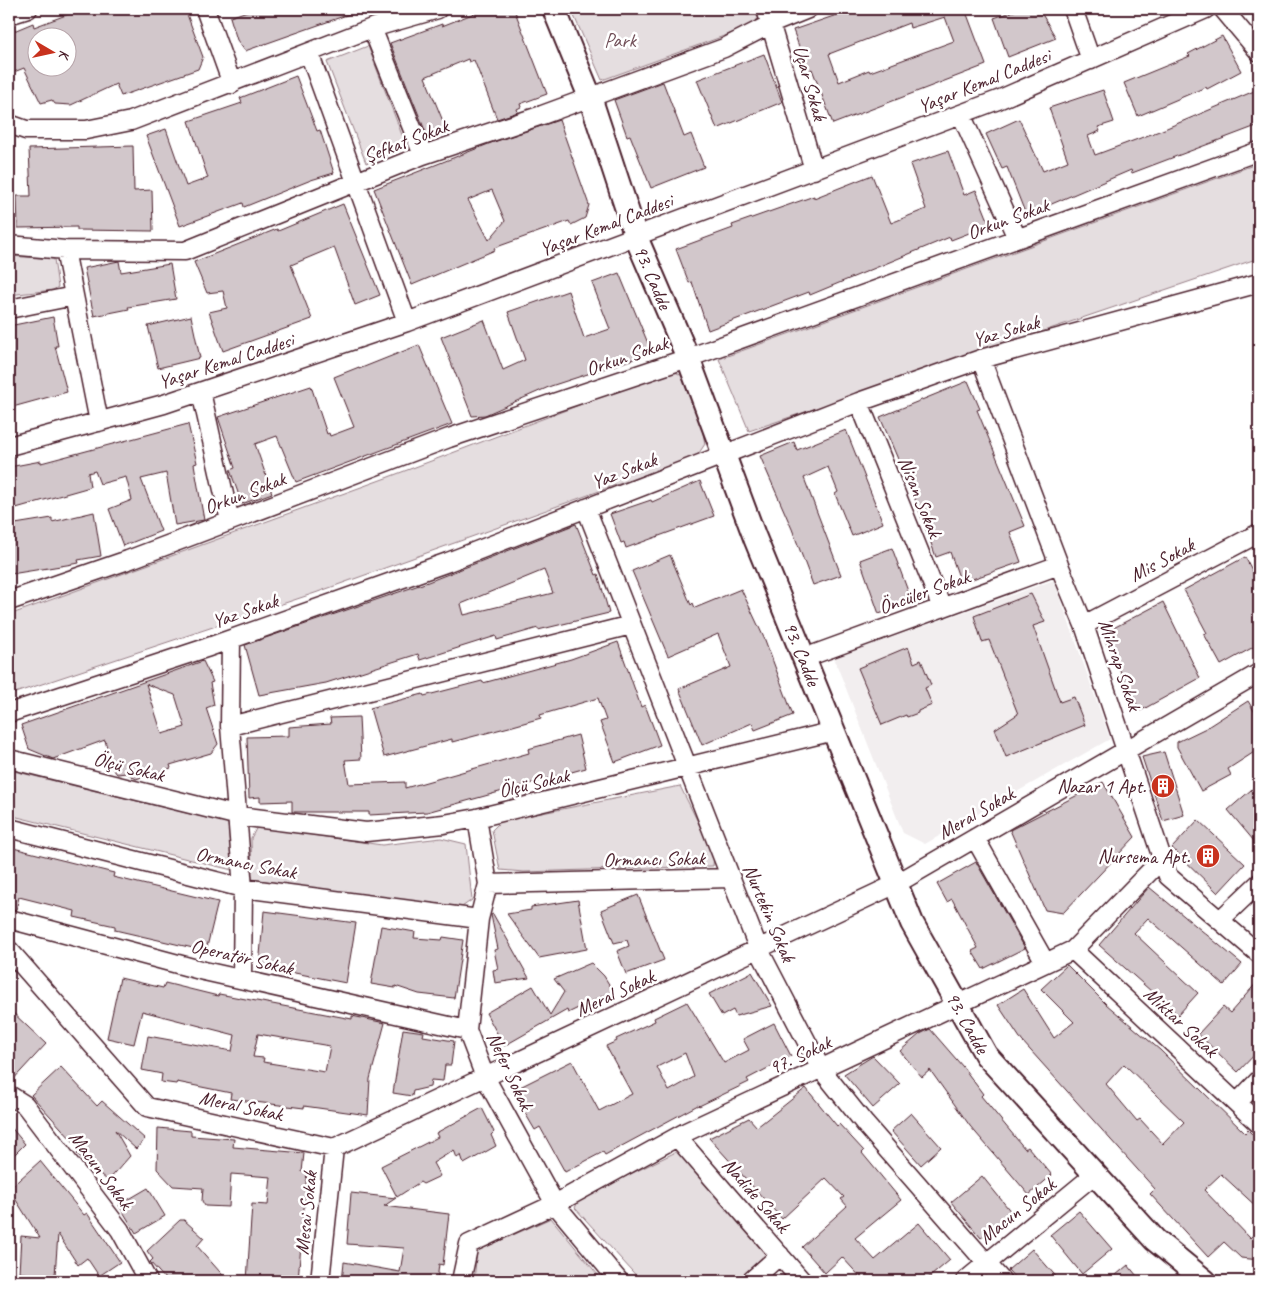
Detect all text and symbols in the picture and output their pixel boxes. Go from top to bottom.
north arrow [28,28,78,78]
park label: Park [604,28,638,53]
street label: Uçar Sokak [787,42,833,125]
street label: Yaşar Kemal Caddesi [914,42,1056,119]
text: K [55,49,73,62]
street label: Şefkat Sokak [360,113,454,169]
street label: Yaşar Kemal Caddesi [536,187,678,262]
street label: Orkun Sokak [964,192,1054,245]
street label: 93. Cadde [628,241,679,314]
street label: Yaz Sokak [970,309,1044,352]
street label: Yaşar Kemal Caddesi [155,327,299,395]
street label: Orkun Sokak [583,330,673,382]
street label: Yaz Sokak [588,447,662,495]
street label: Nisan Sokak [893,453,948,543]
street label: Orkun Sokak [201,465,291,520]
street label: Mis Sokak [1125,532,1200,587]
street label: Öncüler Sokak [875,563,974,620]
street label: Yaz Sokak [209,588,283,634]
street label: Mihrap Sokak [1093,616,1148,716]
street label: 93. Cadde [778,618,827,691]
street label: Ölçü Sokak [91,746,169,788]
street label: Ölçü Sokak [496,762,573,803]
building icon: Nazar 1 Apt. [1150,773,1176,799]
place label: Nazar 1 Apt. [1057,774,1146,799]
street label: Meral Sokak [933,780,1020,845]
street label: Ormancı Sokak [194,841,300,885]
building icon: Nursema Apt. [1195,843,1221,869]
place label: Nursema Apt. [1098,844,1190,869]
street label: Ormancı Sokak [603,846,707,872]
street label: Nurtekin Sokak [737,860,801,967]
street label: Operatör Sokak [188,933,297,981]
street label: Meral Sokak [571,963,660,1022]
street label: Miktar Sokak [1139,981,1225,1064]
street label: 93. Cadde [940,987,996,1059]
street label: Nefer Sokak [481,1028,540,1116]
street label: 97. Sokak [765,1029,837,1080]
street label: Meral Sokak [197,1085,287,1127]
street label: Macun Sokak [63,1126,140,1215]
street label: Nadide Sokak [717,1153,796,1239]
street label: Mesai Sokak [289,1168,323,1256]
street label: Macun Sokak [974,1171,1062,1250]

